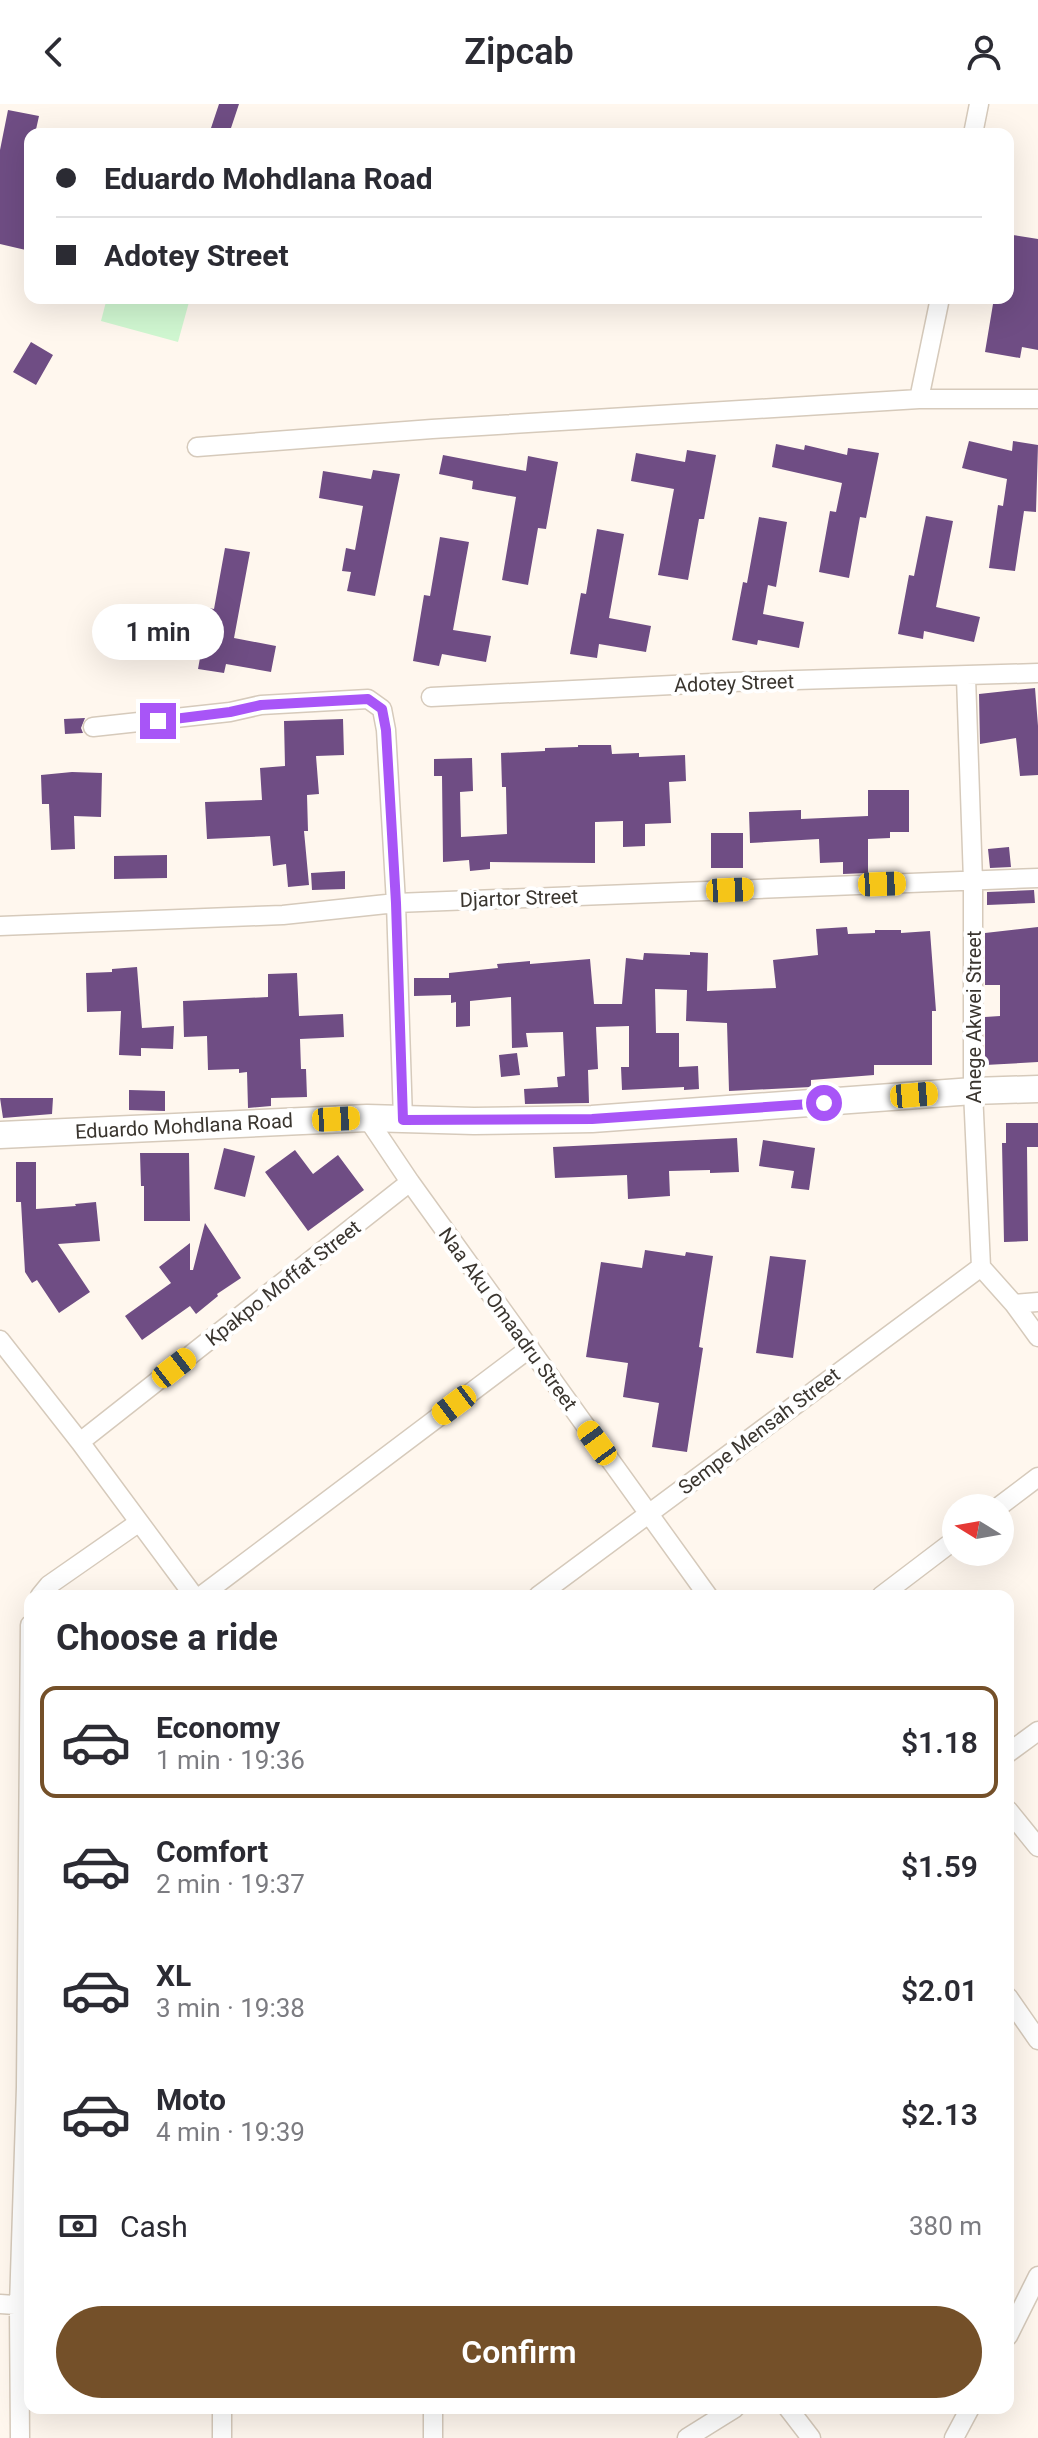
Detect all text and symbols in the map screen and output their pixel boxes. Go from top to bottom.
icon: back [32,30,76,74]
icon: person [962,30,1006,74]
text: Zipcab [464,31,574,73]
text: Eduardo Mohdlana Road [104,161,433,196]
text: Adotey Street [104,238,289,273]
callout: 1 min [92,605,224,661]
text: 1 min [125,617,191,647]
street label: Adotey Street [674,669,794,697]
route end [140,703,176,739]
car [858,871,906,897]
car [706,877,754,903]
street label: Djartor Street [459,884,579,912]
street label: Anege Akwei Street [962,931,986,1103]
car [889,1081,939,1109]
route start [806,1085,842,1121]
car [311,1106,361,1132]
street label: Eduardo Mohdlana Road [74,1108,294,1144]
street label: Kpakpo Moffat Street [201,1215,365,1351]
street label: Naa Aku Omaadru Street [434,1223,582,1415]
car [148,1344,200,1392]
street label: Sempe Mensah Street [674,1362,844,1500]
car [428,1381,480,1429]
car [573,1417,621,1469]
north arrow [942,1494,1014,1566]
map controls [942,1494,1014,1566]
text: Choose a ride [56,1617,278,1659]
icon: car [60,1706,132,1778]
text: Economy [156,1710,280,1745]
text: $1.18 [901,1725,978,1760]
text: 1 min · 19:36 [156,1745,305,1775]
icon: car [60,1830,132,1902]
text: Comfort [156,1834,268,1869]
text: $1.59 [901,1849,978,1884]
text: 2 min · 19:37 [156,1869,305,1899]
icon: car [60,1954,132,2026]
text: XL [156,1958,191,1993]
text: $2.01 [901,1973,978,2008]
text: 3 min · 19:38 [156,1993,305,2023]
icon: car [60,2078,132,2150]
text: Moto [156,2082,226,2117]
text: $2.13 [901,2097,978,2132]
text: 4 min · 19:39 [156,2117,305,2147]
icon: cash [56,2204,100,2248]
text: Cash [120,2209,188,2244]
text: 380 m [909,2211,982,2241]
button: Confirm [56,2306,982,2398]

